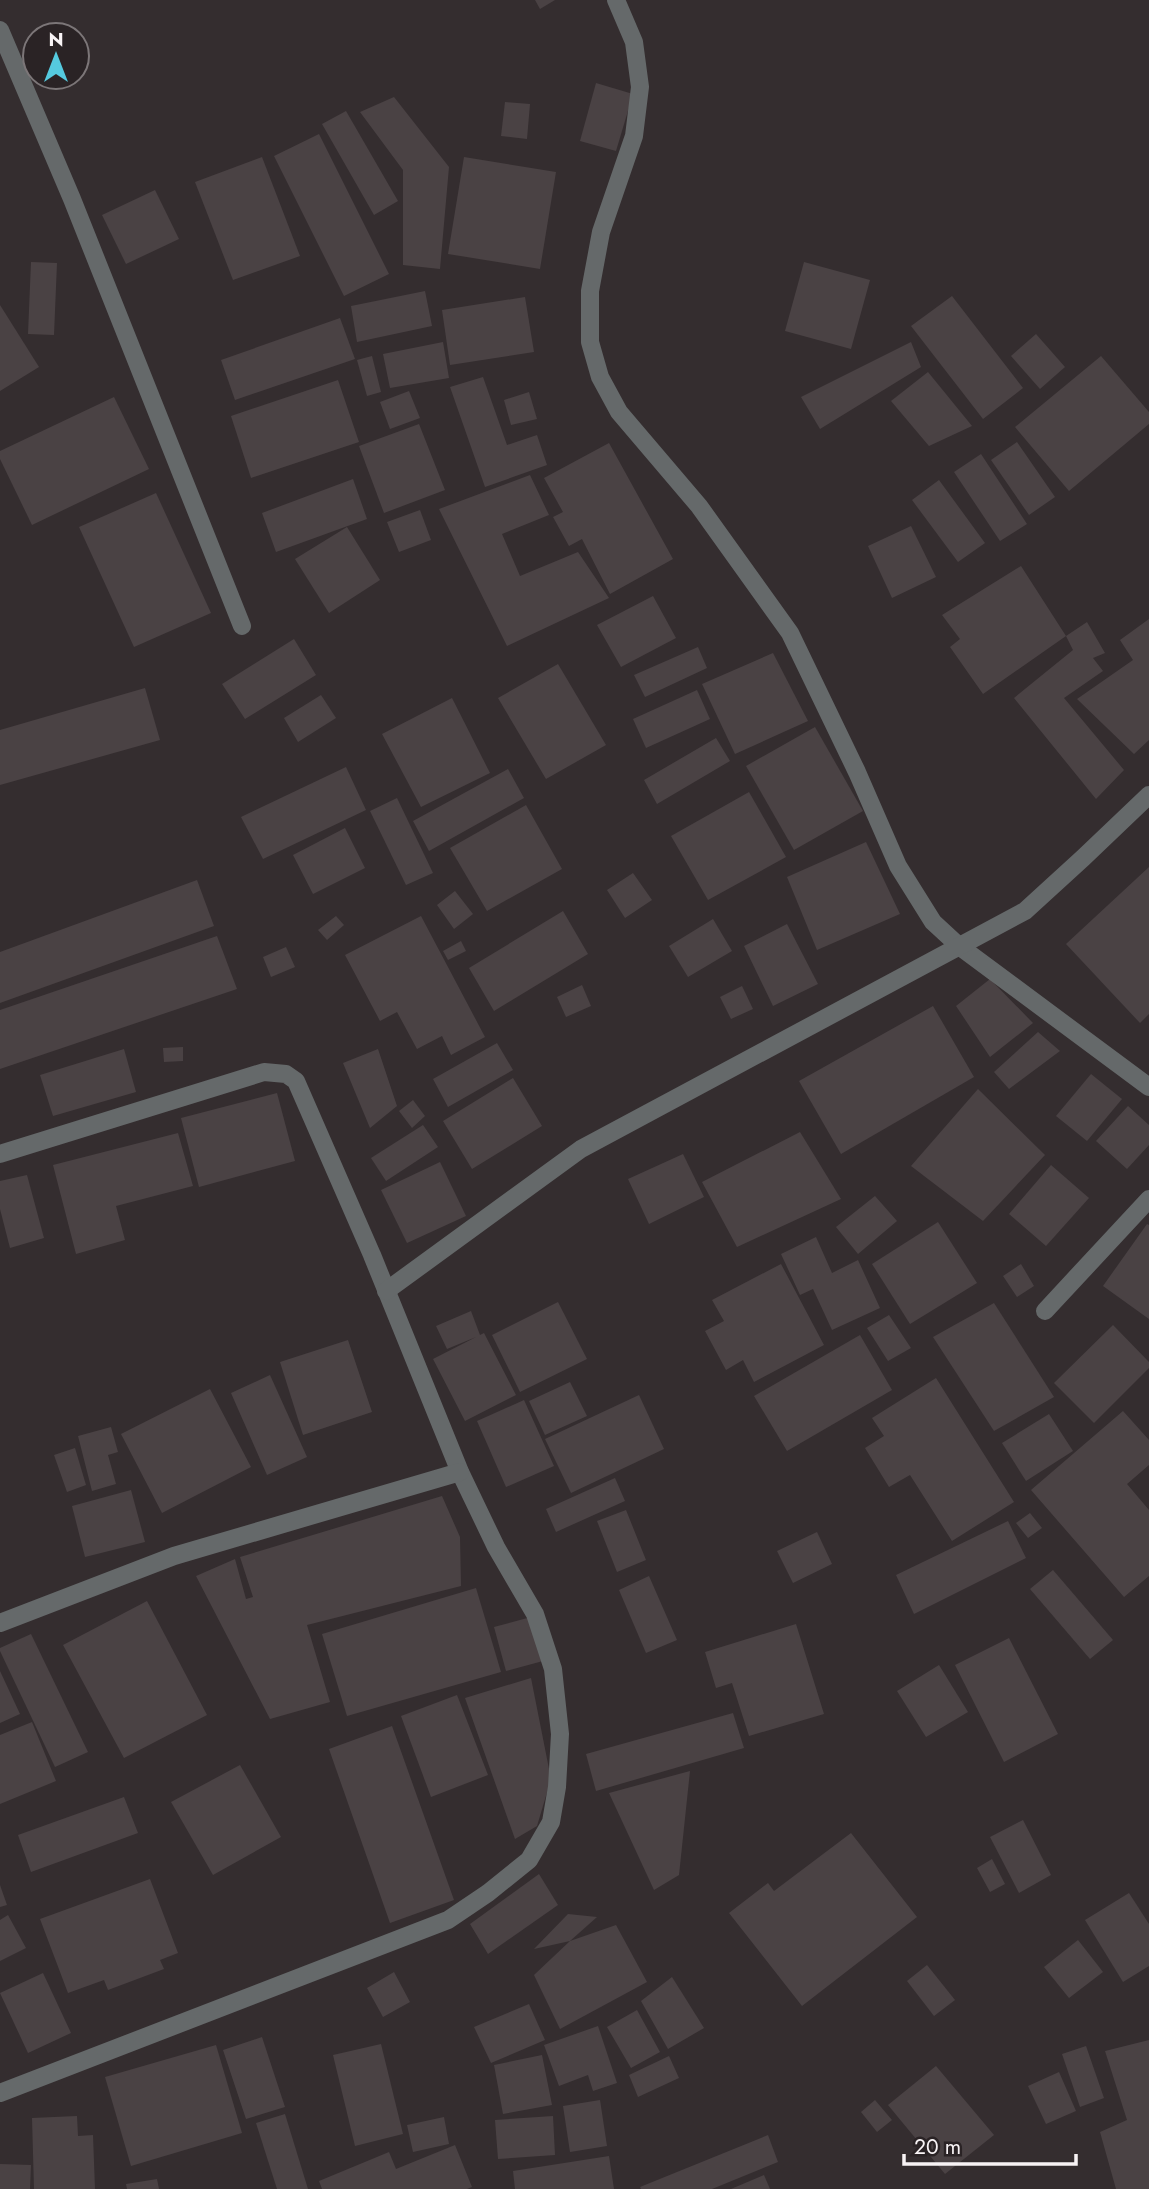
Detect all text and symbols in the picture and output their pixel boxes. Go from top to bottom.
north arrow [21,21,91,91]
text: N [48,26,64,53]
scale bar [904,2122,1076,2166]
text: 20 m [914,2132,961,2162]

